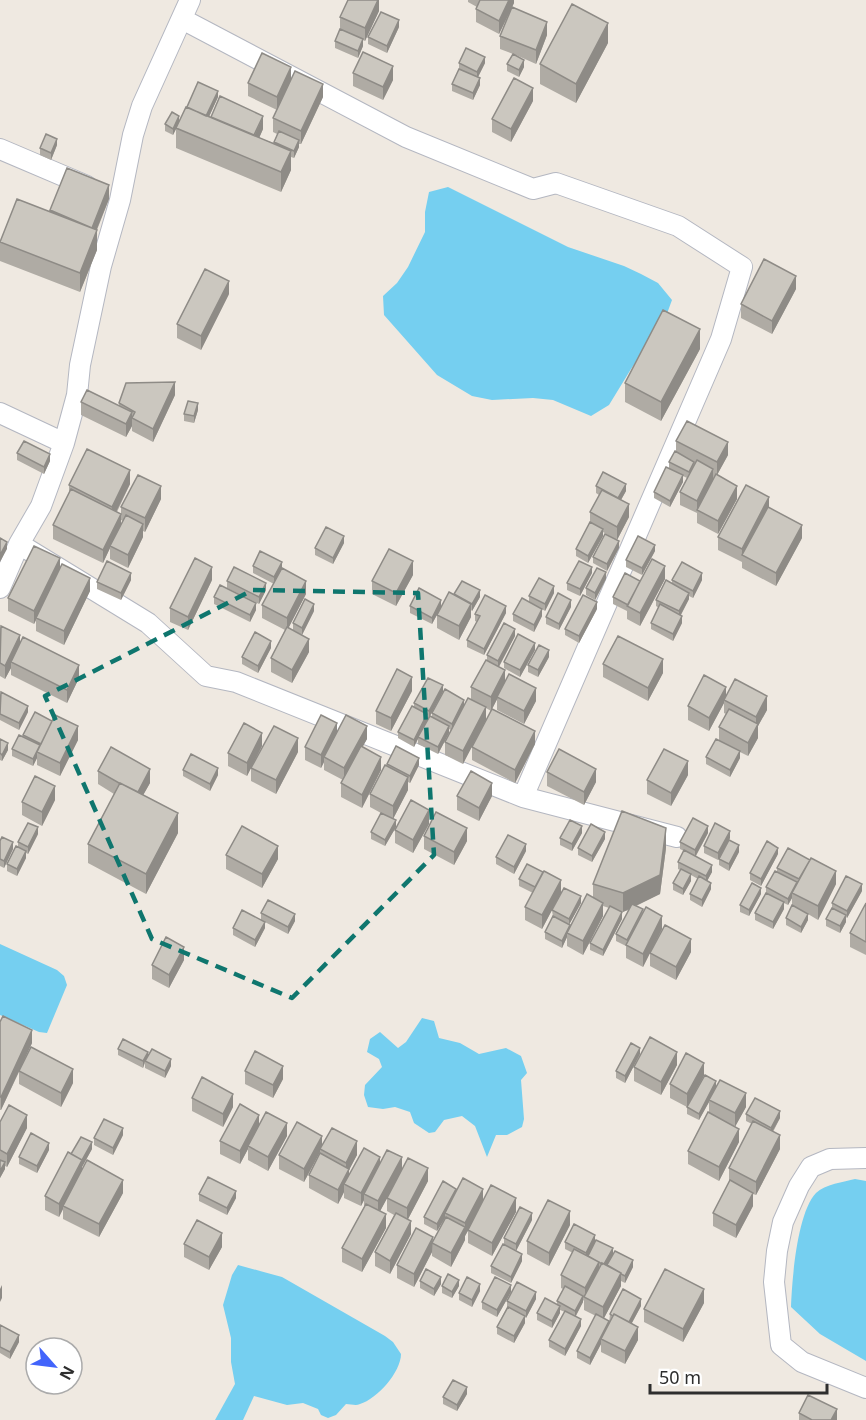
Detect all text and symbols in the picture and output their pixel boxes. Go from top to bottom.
north arrow [24,1336,84,1396]
scale bar [650,1357,827,1395]
text: N [54,1362,80,1384]
text: 50 m [659,1365,701,1389]

